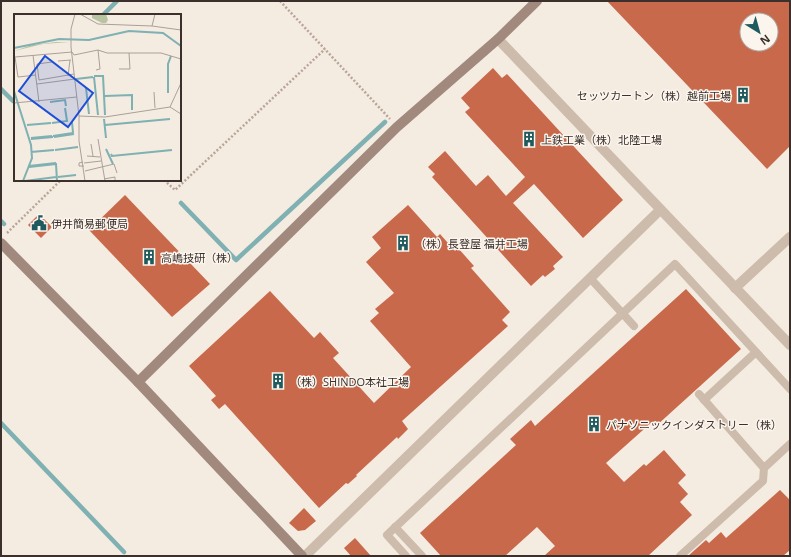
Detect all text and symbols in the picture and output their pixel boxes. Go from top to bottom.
north arrow [739,12,779,52]
inset map [14,14,181,181]
text: N [757,32,773,49]
building icon: セッツカートン（株）越前工場 [734,86,752,104]
place label: セッツカートン（株）越前工場 [577,88,731,103]
building icon: 上鉄工業（株）北陸工場 [520,130,538,148]
place label: 上鉄工業（株）北陸工場 [541,132,662,147]
public building icon: 伊井簡易郵便局 [30,214,48,232]
place label: 伊井簡易郵便局 [51,216,128,231]
building icon: （株）長登屋 福井工場 [394,234,412,252]
place label: （株）長登屋 福井工場 [415,236,528,251]
building icon: 高嶋技研（株） [140,248,158,266]
place label: 高嶋技研（株） [161,250,238,265]
building icon: （株）SHINDO本社工場 [269,372,287,390]
place label: （株）SHINDO本社工場 [290,374,409,389]
building icon: パナソニックインダストリー（株） [585,415,603,433]
place label: パナソニックインダストリー（株） [606,417,782,432]

